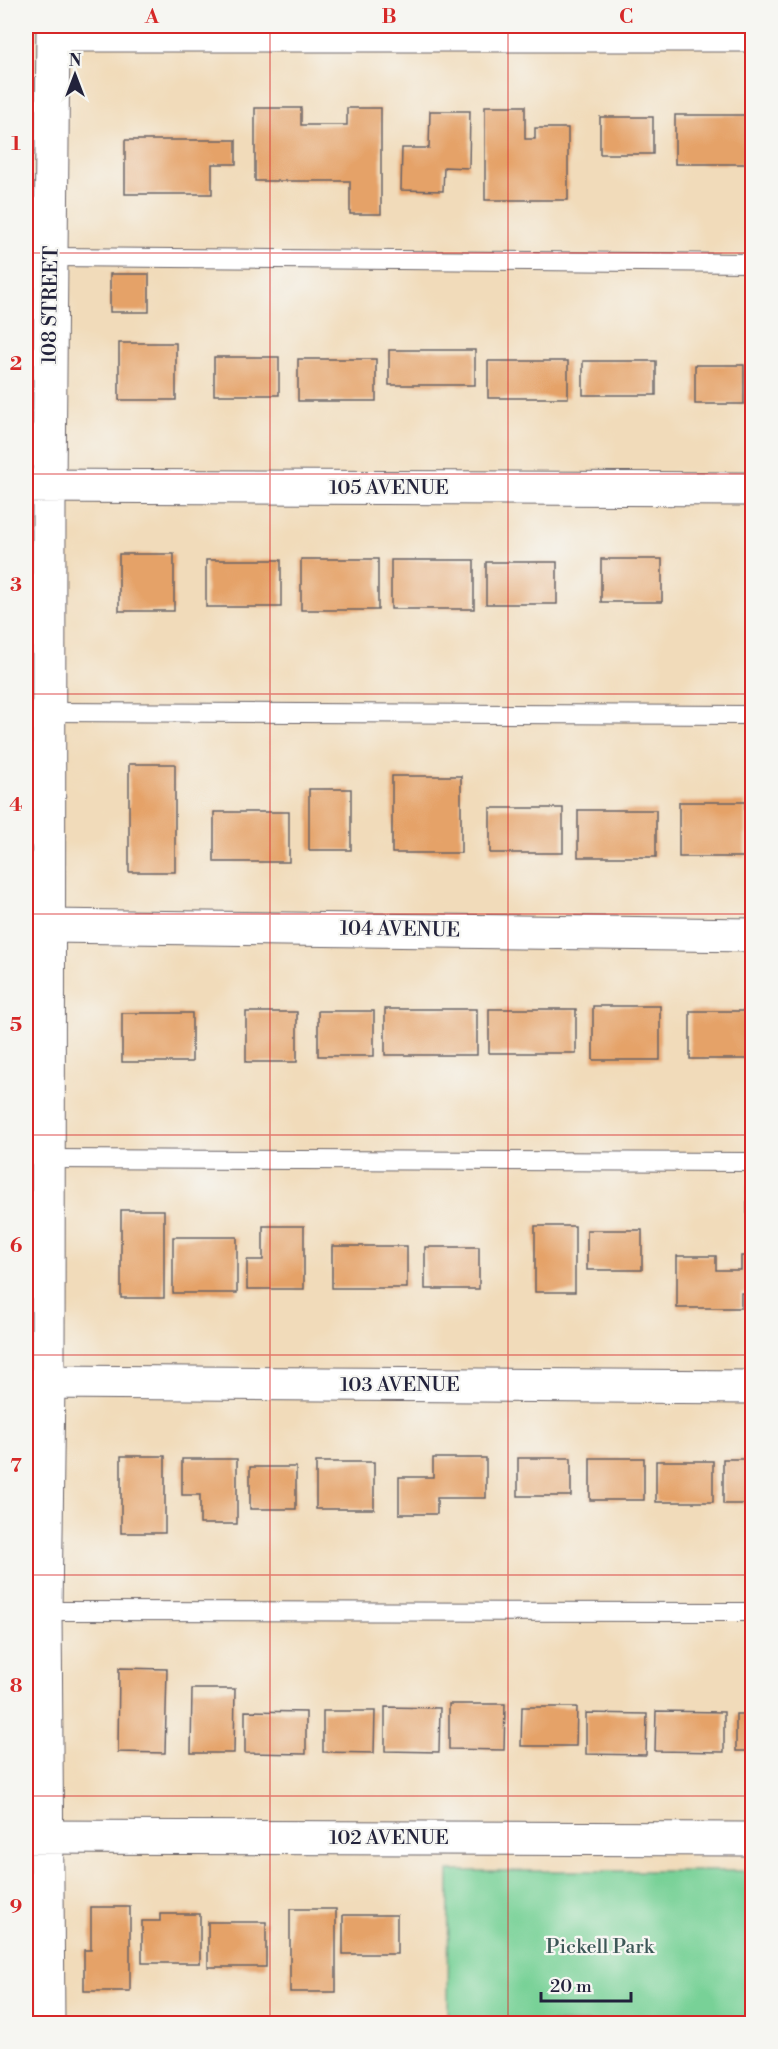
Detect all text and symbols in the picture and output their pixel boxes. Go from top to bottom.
text: A [144,5,160,30]
text: B [381,5,397,30]
text: C [619,5,633,30]
north arrow [45,45,105,105]
text: N [69,51,82,71]
text: 1 [11,132,21,157]
street label: 108 STREET [37,246,65,364]
text: 2 [10,352,22,377]
street label: 105 AVENUE [329,476,449,501]
text: 3 [10,573,22,598]
text: 4 [9,793,23,818]
street label: 104 AVENUE [340,916,460,944]
text: 5 [10,1013,22,1038]
text: 6 [10,1234,23,1259]
street label: 103 AVENUE [340,1373,460,1398]
text: 7 [10,1454,22,1479]
text: 8 [10,1674,23,1699]
street label: 102 AVENUE [329,1826,449,1851]
text: 9 [10,1895,22,1920]
park label: Pickell Park [546,1935,656,1960]
scale bar [541,1965,631,2003]
text: 20 m [550,1975,592,1998]

